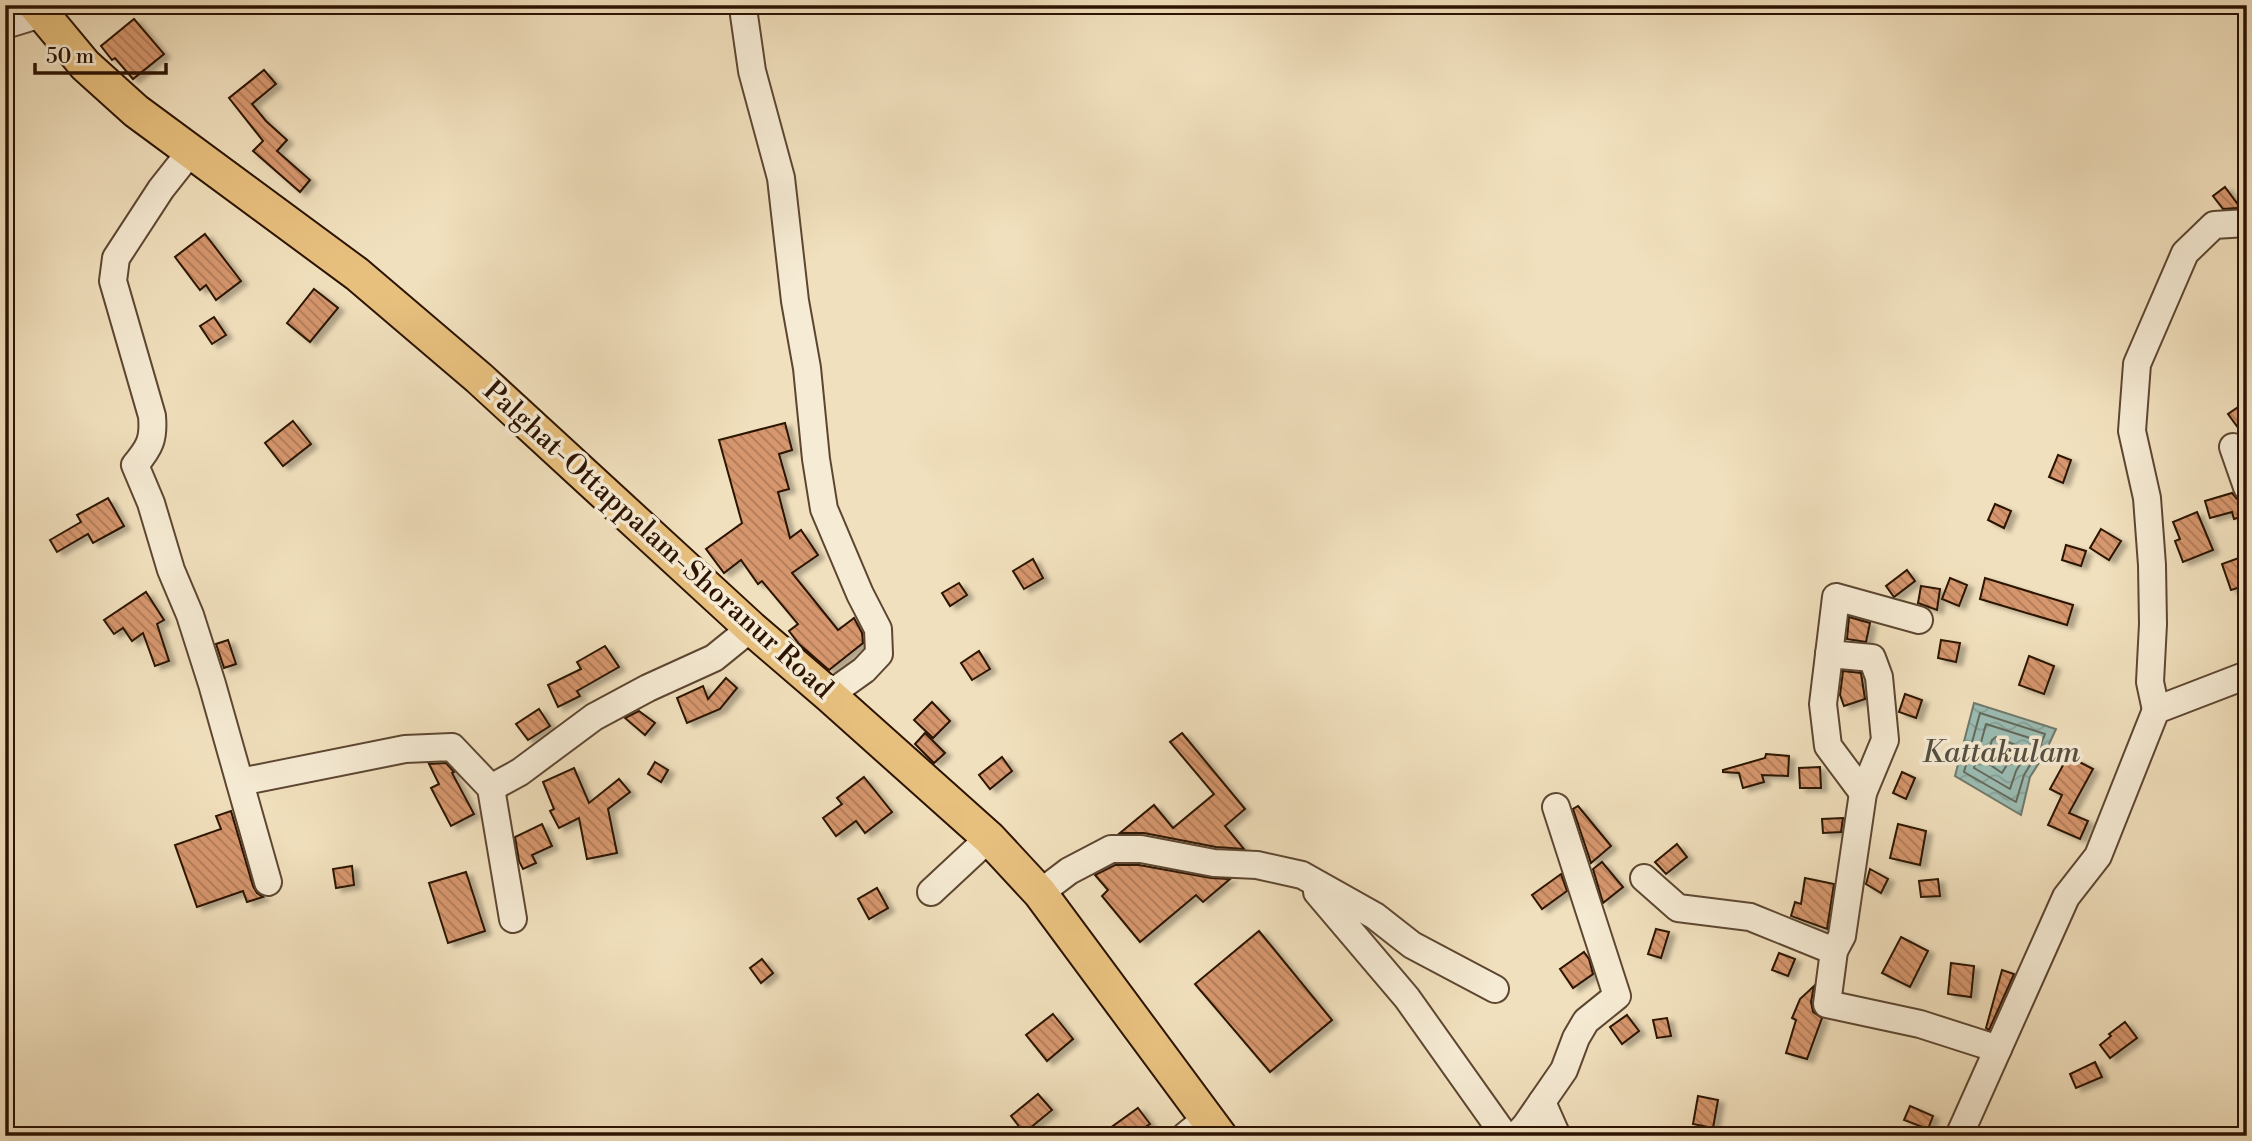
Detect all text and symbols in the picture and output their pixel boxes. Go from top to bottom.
scale bar [35,32,166,76]
text: 50 m [46,44,94,70]
street label: Palghat-Ottappalam-Shoranur Road [476,373,840,707]
water label: Kattakulam [1922,734,2081,772]

